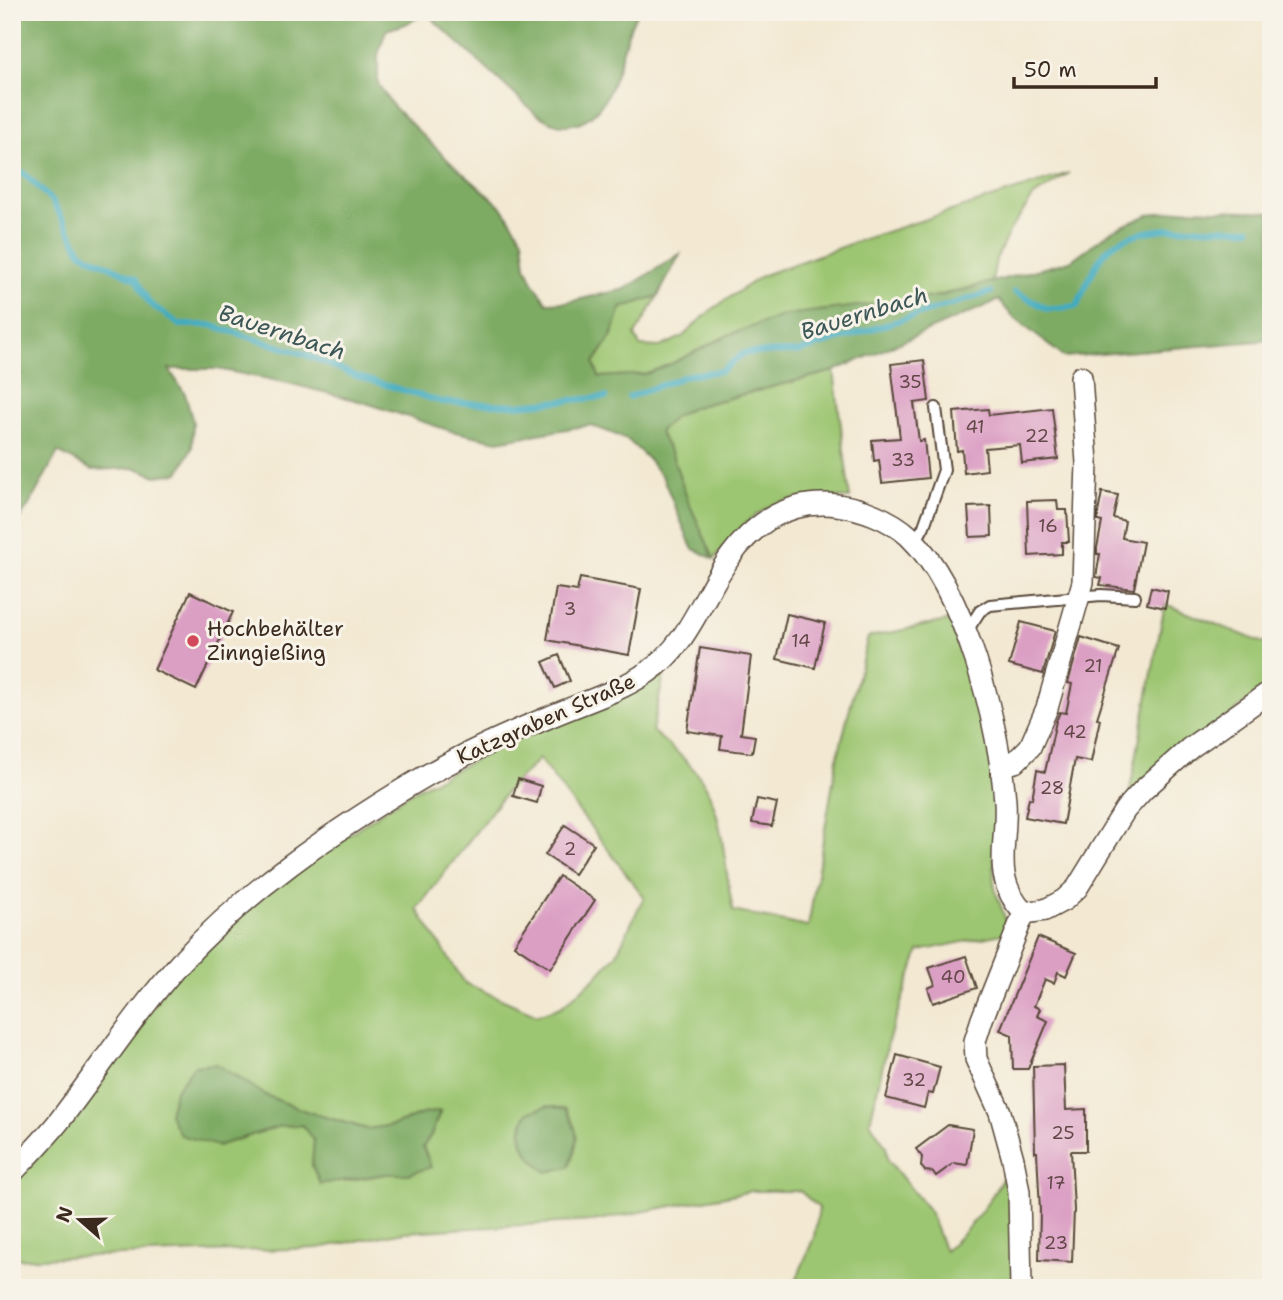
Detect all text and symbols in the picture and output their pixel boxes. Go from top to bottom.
scale bar [1014,46,1155,90]
text: 50 m [1024,56,1077,84]
water label: Bauernbach [797,279,931,347]
water label: Bauernbach [215,297,349,367]
house number: 35 [898,370,922,394]
house number: 41 [965,415,985,439]
house number: 22 [1025,424,1049,448]
house number: 33 [891,448,915,472]
house number: 16 [1038,514,1058,538]
house number: 3 [564,597,576,621]
place label: Hochbehälter Zinngießing [207,615,344,667]
house number: 14 [791,629,811,653]
marker: Hochbehälter Zinngießing [185,633,201,649]
house number: 21 [1083,654,1103,678]
street label: Katzgraben Straße [452,667,640,771]
house number: 42 [1063,720,1087,744]
house number: 28 [1040,776,1064,800]
house number: 2 [564,837,576,861]
house number: 40 [940,965,966,989]
house number: 32 [902,1068,926,1092]
house number: 25 [1051,1121,1075,1145]
house number: 17 [1046,1171,1066,1195]
north arrow [46,1184,116,1254]
text: N [50,1203,79,1226]
house number: 23 [1044,1231,1068,1255]

